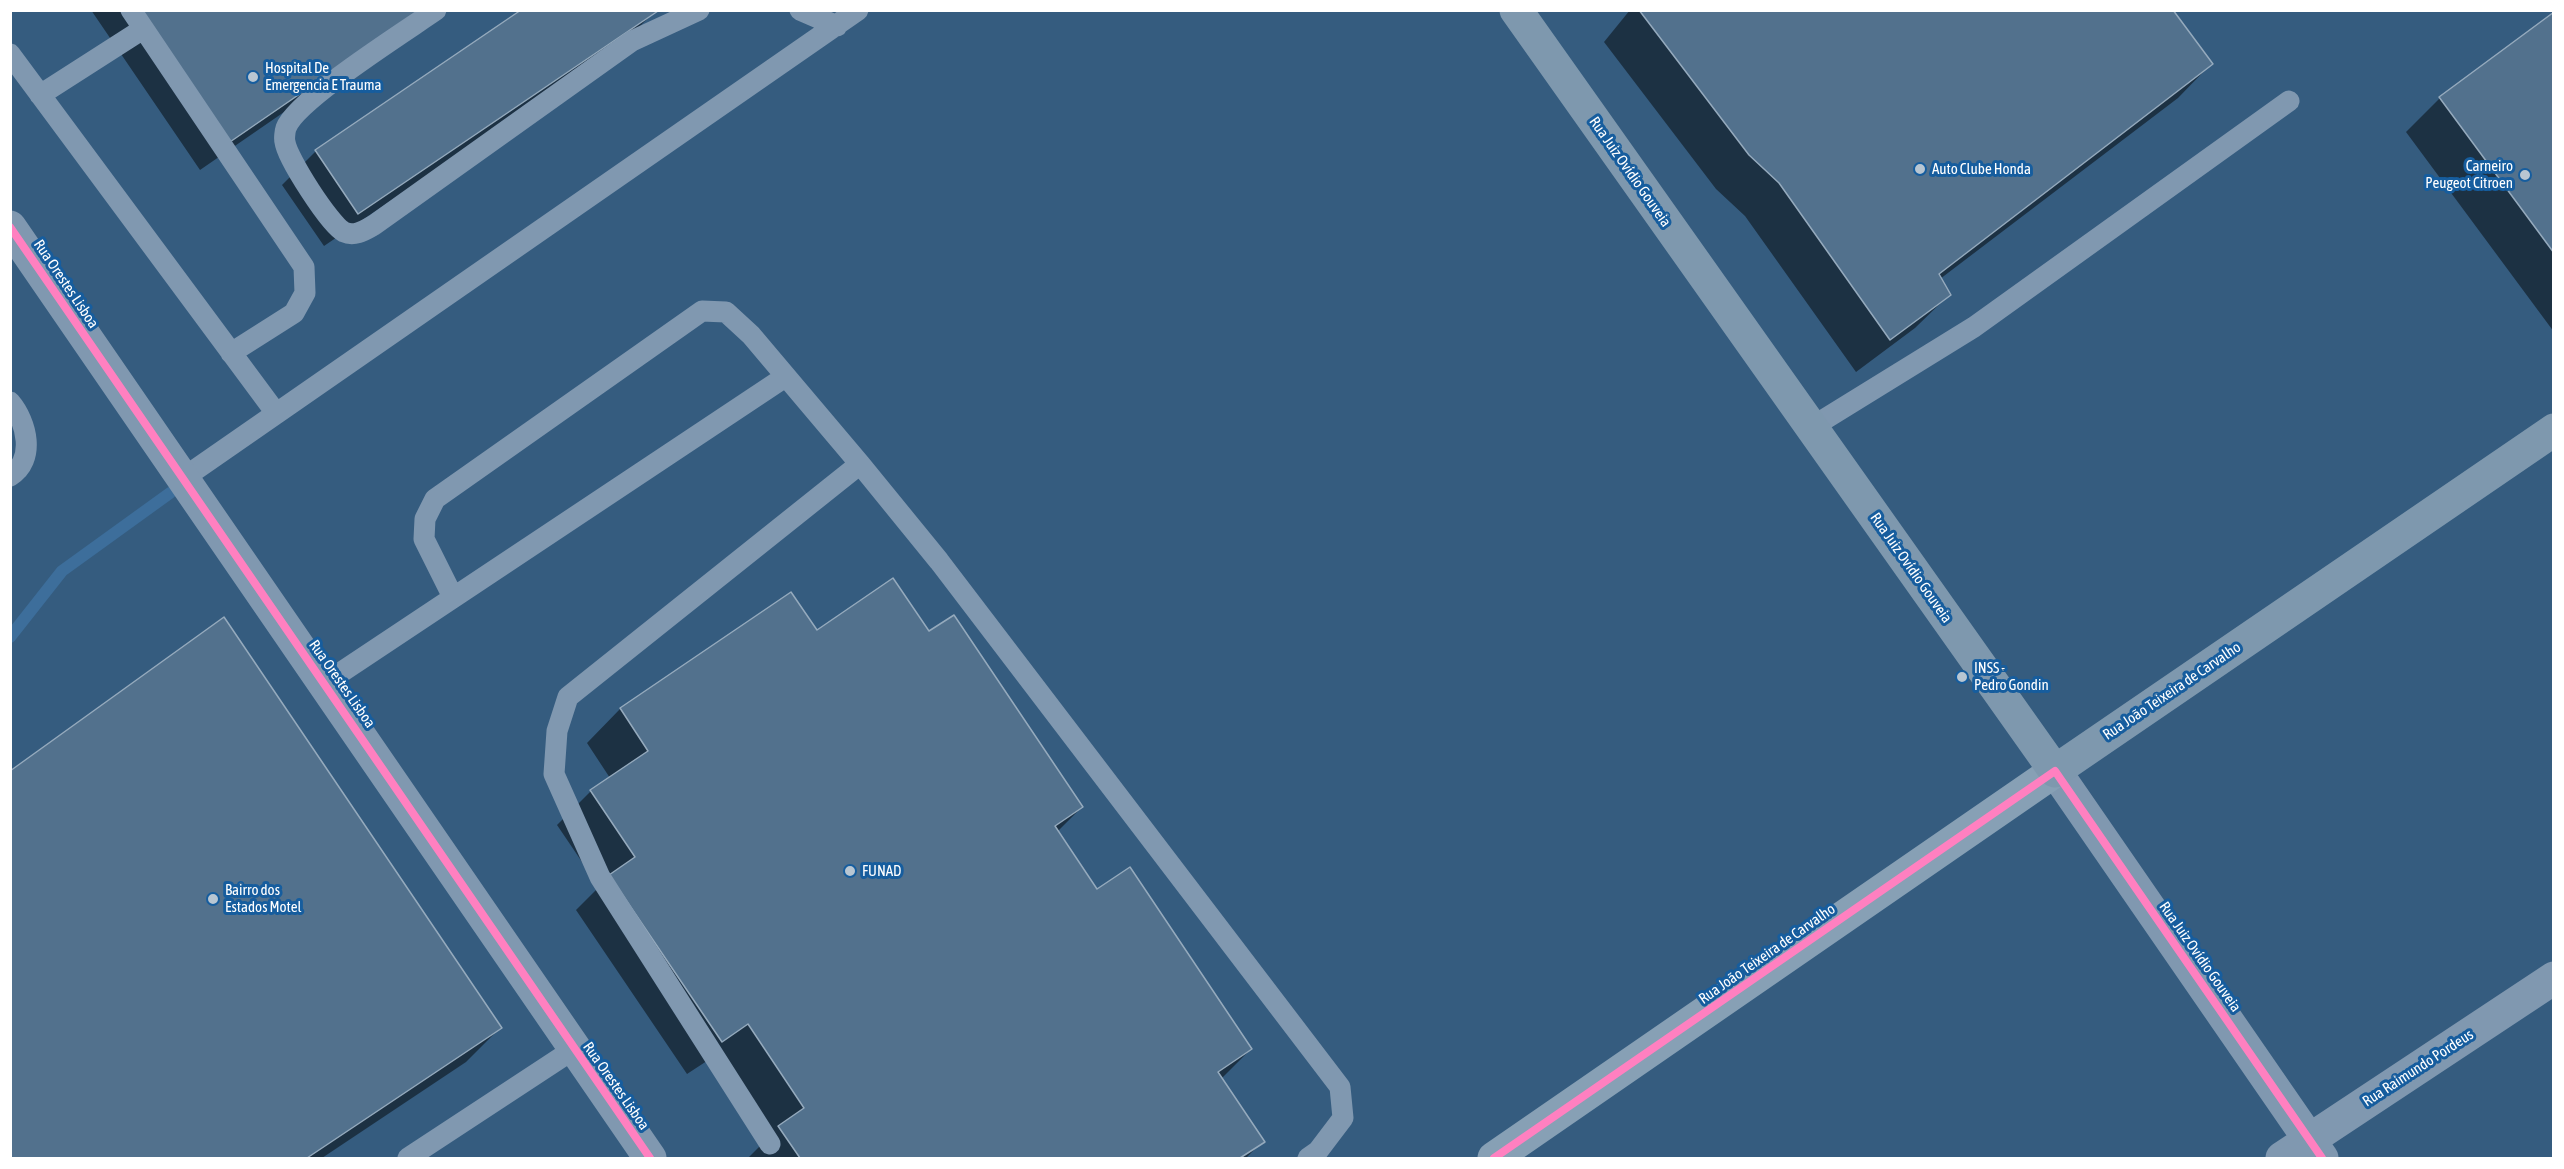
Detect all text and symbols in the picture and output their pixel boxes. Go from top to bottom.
place label: Hospital De Emergencia E Trauma [265,59,381,94]
marker: Hospital De Emergencia E Trauma [246,70,260,84]
street label: Rua Juiz Ovídio Gouveia [1585,113,1675,231]
place label: Carneiro Peugeot Citroen [2425,157,2513,192]
place label: Auto Clube Honda [1932,160,2031,178]
marker: Auto Clube Honda [1913,162,1927,176]
marker: Carneiro Peugeot Citroen [2518,168,2532,182]
street label: Rua Orestes Lisboa [30,236,102,332]
street label: Rua Juiz Ovídio Gouveia [1866,509,1956,627]
street label: Rua Orestes Lisboa [305,637,379,731]
street label: Rua João Teixeira de Carvalho [2100,638,2244,744]
place label: INSS - Pedro Gondin [1974,659,2049,694]
marker: INSS - Pedro Gondin [1955,670,1969,684]
place label: FUNAD [862,862,901,880]
marker: FUNAD [843,864,857,878]
place label: Bairro dos Estados Motel [225,881,302,916]
marker: Bairro dos Estados Motel [206,892,220,906]
street label: Rua Juiz Ovídio Gouveia [2155,898,2245,1016]
street label: Rua João Teixeira de Carvalho [1695,900,1839,1008]
street label: Rua Raimundo Pordeus [2359,1025,2477,1111]
street label: Rua Orestes Lisboa [579,1039,653,1133]

